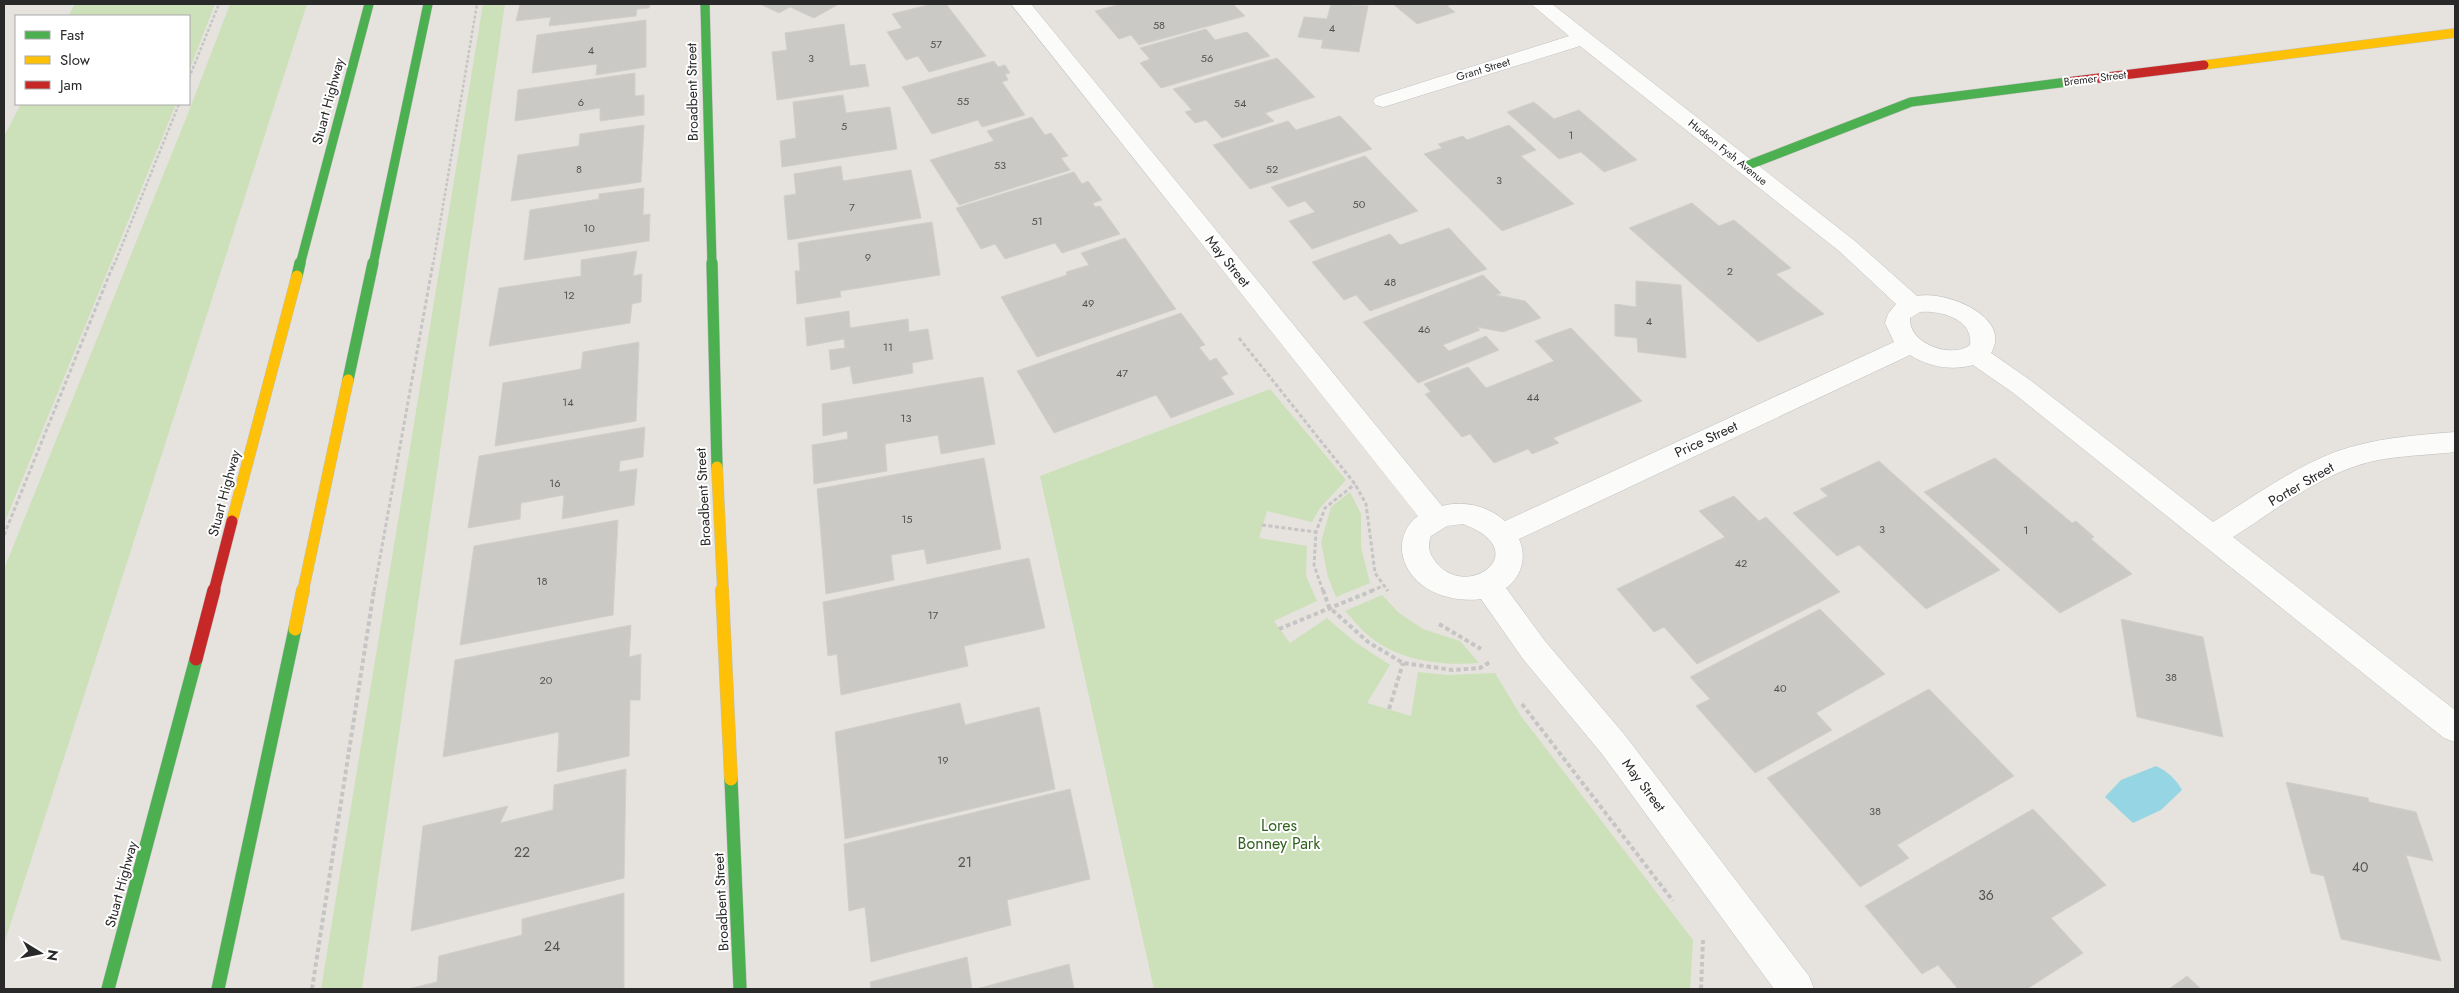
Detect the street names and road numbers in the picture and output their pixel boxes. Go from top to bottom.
street label: Broadbent Street [681,42,703,141]
street label: Grant Street [1454,53,1512,85]
street label: Stuart Highway [307,55,349,146]
street label: Bremer Street [2063,66,2128,90]
street label: Hudson Fysh Avenue [1685,115,1771,189]
street label: May Street [1201,231,1256,292]
street label: Price Street [1671,415,1741,462]
street label: Stuart Highway [203,447,245,538]
street label: Broadbent Street [690,447,716,547]
street label: Porter Street [2265,457,2338,511]
street label: May Street [1617,754,1671,816]
street label: Stuart Highway [100,838,142,929]
street label: Broadbent Street [708,852,734,952]

